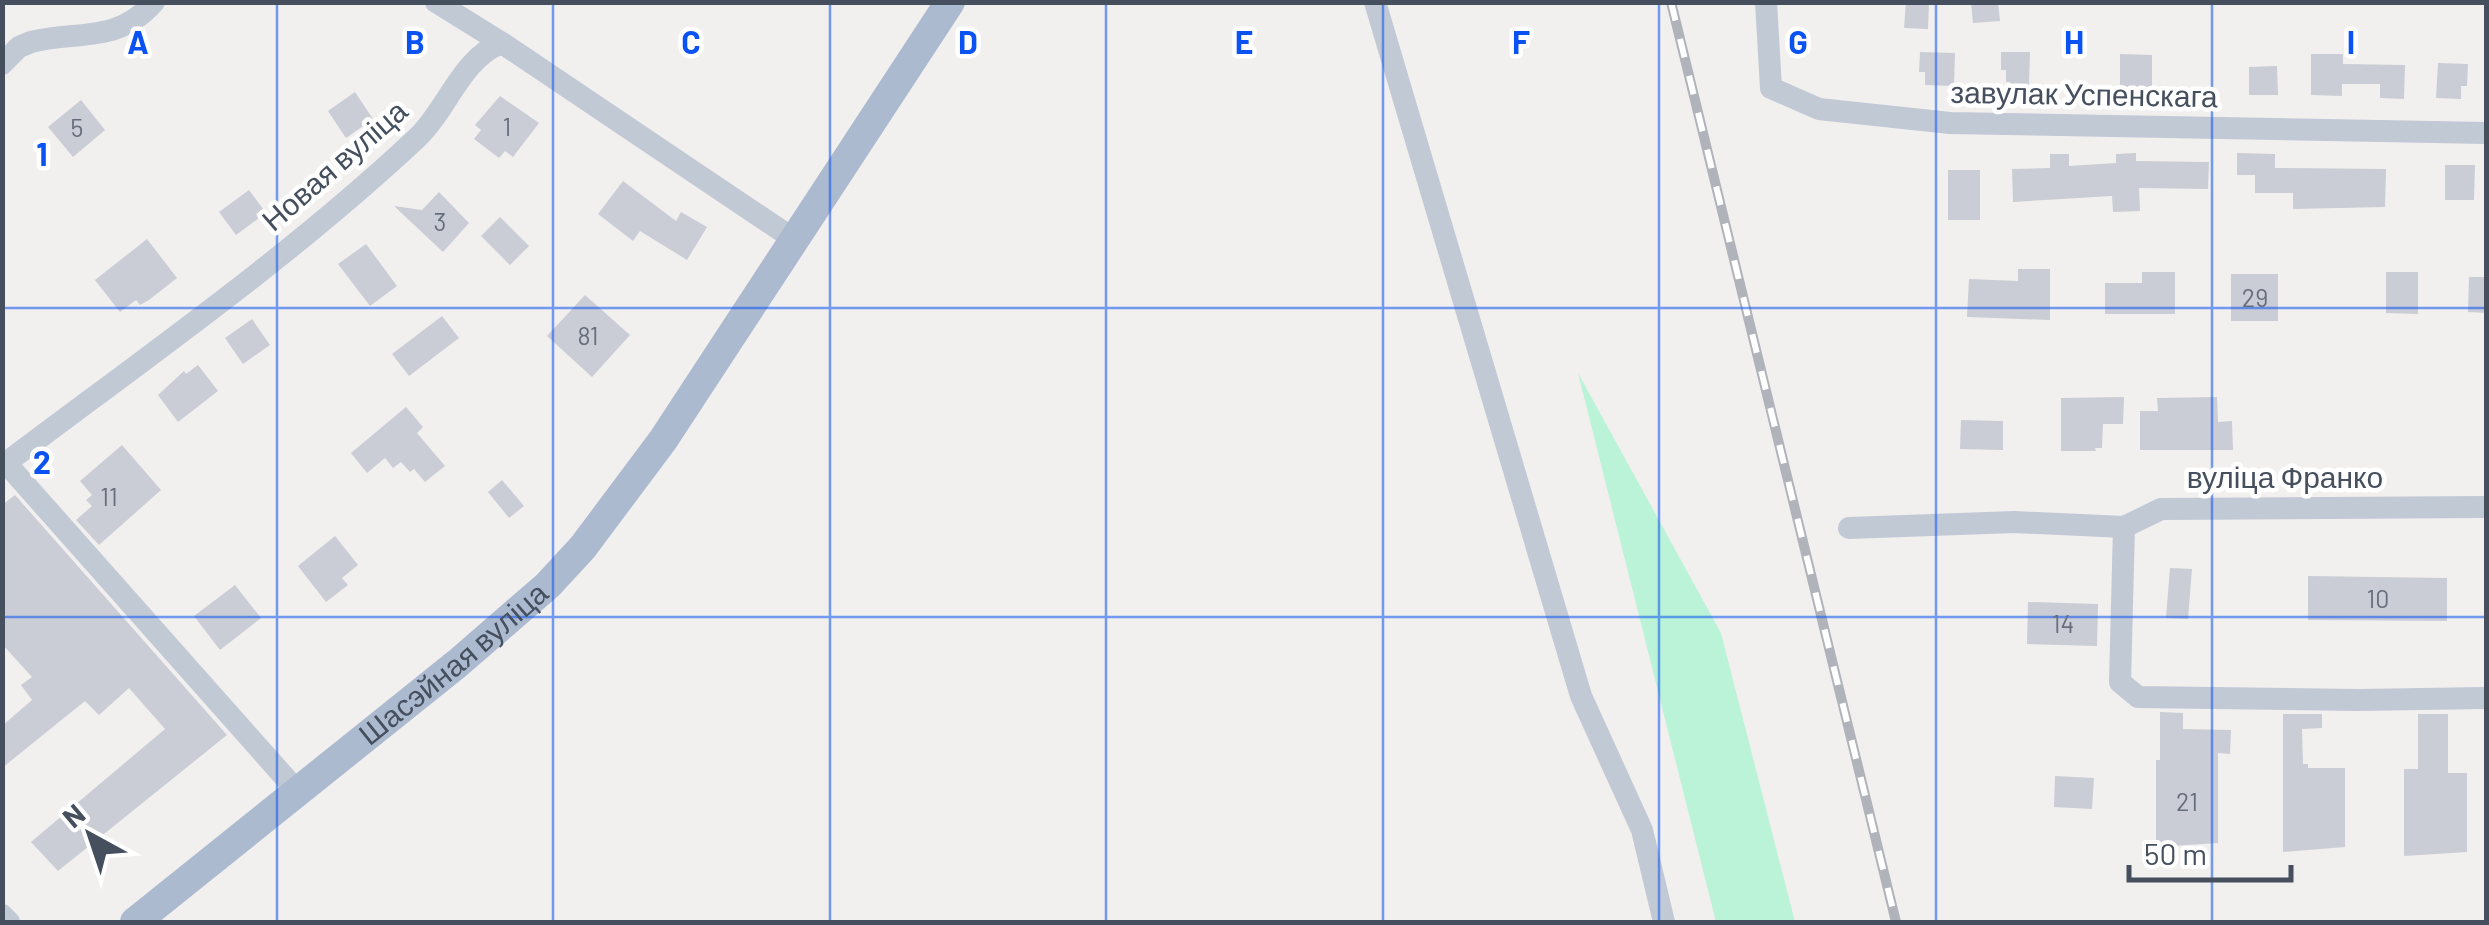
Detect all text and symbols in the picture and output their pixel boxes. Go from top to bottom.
text: A [127,22,149,60]
text: B [405,22,425,60]
text: C [681,22,701,60]
text: D [958,22,978,60]
text: E [1235,22,1253,60]
text: F [1512,22,1530,60]
text: G [1788,22,1808,60]
text: H [2064,22,2084,60]
text: I [2347,22,2355,60]
street label: завулак Успенскага [1950,73,2218,113]
street label: Новая вуліца [254,91,414,237]
house number: 1 [503,111,511,141]
house number: 5 [71,112,83,142]
text: 1 [36,134,48,172]
house number: 3 [434,206,446,236]
house number: 29 [2242,282,2268,312]
house number: 81 [577,320,599,350]
text: 2 [33,442,51,480]
street label: вуліца Франко [2187,458,2383,494]
house number: 11 [100,481,118,511]
street label: Шасэйная вуліца [351,573,554,751]
house number: 10 [2367,583,2389,613]
house number: 14 [2052,608,2074,638]
north arrow [40,785,140,885]
house number: 21 [2176,786,2198,816]
text: N [55,796,91,834]
scale bar [2129,820,2292,882]
text: 50 m [2144,835,2207,871]

